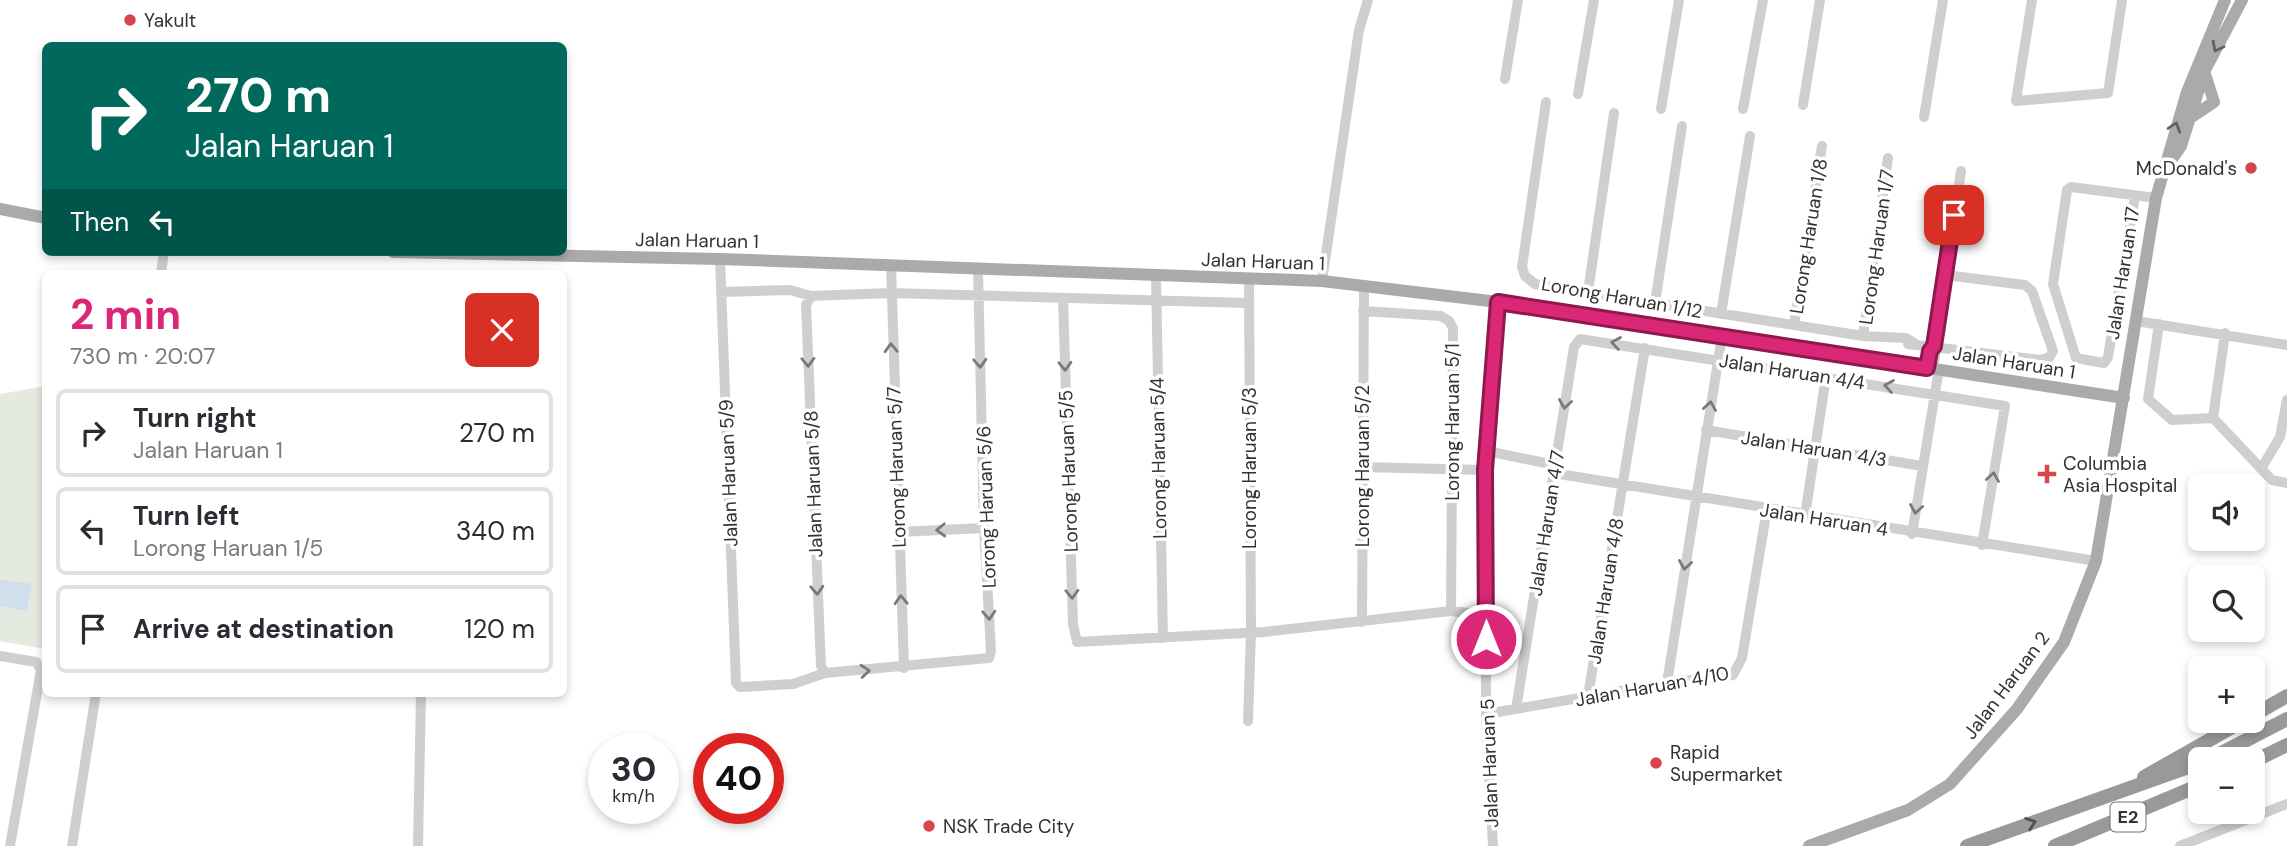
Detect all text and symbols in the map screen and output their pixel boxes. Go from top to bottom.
place label: Yakult [144,8,196,33]
marker: Yakult [122,12,138,28]
one-way arrow [2212,40,2226,52]
text: 270 m [185,63,331,127]
icon: right [70,70,161,161]
one-way arrow [2167,121,2182,133]
text: Jalan Haruan 1 [185,125,394,167]
place label: McDonald's [2136,156,2237,181]
street label: Lorong Haruan 1/8 [1784,157,1833,316]
marker: McDonald's [2243,160,2259,176]
street label: Lorong Haruan 1/7 [1853,168,1900,326]
pin [1924,185,1984,245]
icon: arrive [1935,196,1973,234]
icon: left [143,203,181,241]
text: Then [70,205,129,239]
street label: Jalan Haruan 17 [2100,205,2145,341]
street label: Jalan Haruan 1 [635,227,759,254]
street label: Jalan Haruan 1 [1201,247,1325,276]
street label: Lorong Haruan 1/12 [1539,271,1704,324]
text: 2 min [70,287,181,342]
button: close [465,293,539,367]
one-way arrow [1610,336,1622,351]
street label: Jalan Haruan 1 [1951,340,2077,385]
text: 730 m · 20:07 [70,341,216,371]
one-way arrow [884,342,899,353]
street label: Lorong Haruan 5/1 [1440,343,1465,501]
street label: Jalan Haruan 4/4 [1717,348,1867,395]
one-way arrow [801,357,816,368]
one-way arrow [973,358,988,369]
one-way arrow [1058,361,1073,372]
street label: Lorong Haruan 5/4 [1145,377,1172,539]
one-way arrow [1883,379,1895,394]
street label: Lorong Haruan 5/2 [1350,385,1375,547]
street label: Lorong Haruan 5/7 [881,386,912,548]
street label: Lorong Haruan 5/3 [1237,387,1262,549]
street label: Lorong Haruan 5/5 [1053,389,1084,553]
one-way arrow [1558,398,1573,410]
street label: Jalan Haruan 5/9 [713,399,744,547]
one-way arrow [1702,400,1717,412]
text: Turn right [133,401,257,435]
street label: Jalan Haruan 5/8 [798,410,829,558]
icon: right [74,414,112,452]
text: 270 m [459,416,535,450]
street label: Lorong Haruan 5/6 [971,425,1002,589]
street label: Jalan Haruan 4/3 [1739,425,1889,472]
text: Jalan Haruan 1 [133,435,283,465]
street label: Jalan Haruan 4/7 [1523,449,1570,598]
place label: Columbia Asia Hospital [2063,451,2177,498]
marker: Columbia Asia Hospital [2037,464,2057,484]
one-way arrow [1985,471,2000,483]
map controls [2188,474,2265,824]
button: sound [2188,474,2265,551]
street label: Jalan Haruan 4 [1758,497,1890,542]
text: Turn left [133,499,240,533]
one-way arrow [1908,503,1923,515]
icon: left [74,512,112,550]
text: 340 m [456,514,535,548]
street label: Jalan Haruan 4/8 [1582,516,1629,666]
one-way arrow [936,523,947,538]
text: Lorong Haruan 1/5 [133,533,323,563]
one-way arrow [1678,559,1693,571]
button: search [2188,565,2265,642]
one-way arrow [809,584,824,595]
one-way arrow [1064,589,1080,599]
one-way arrow [894,594,909,605]
position arrow [1449,602,1523,676]
icon: arrive [74,610,112,648]
one-way arrow [982,610,997,621]
text: Arrive at destination [133,612,394,646]
text: 120 m [464,612,535,646]
street label: Jalan Haruan 2 [1958,626,2055,744]
button: + [2188,656,2265,733]
street label: Jalan Haruan 4/10 [1573,661,1731,712]
one-way arrow [859,664,870,679]
street label: Jalan Haruan 5 [1475,698,1504,828]
speed limit sign: 40 [693,733,784,824]
place label: Rapid Supermarket [1670,740,1783,787]
text: 30 [611,746,656,792]
button: − [2188,747,2265,824]
marker: Rapid Supermarket [1648,755,1664,771]
text: km/h [612,784,655,808]
road number: E2 [2110,802,2146,832]
place label: NSK Trade City [943,814,1075,839]
one-way arrow [2025,817,2037,831]
marker: NSK Trade City [921,818,937,834]

